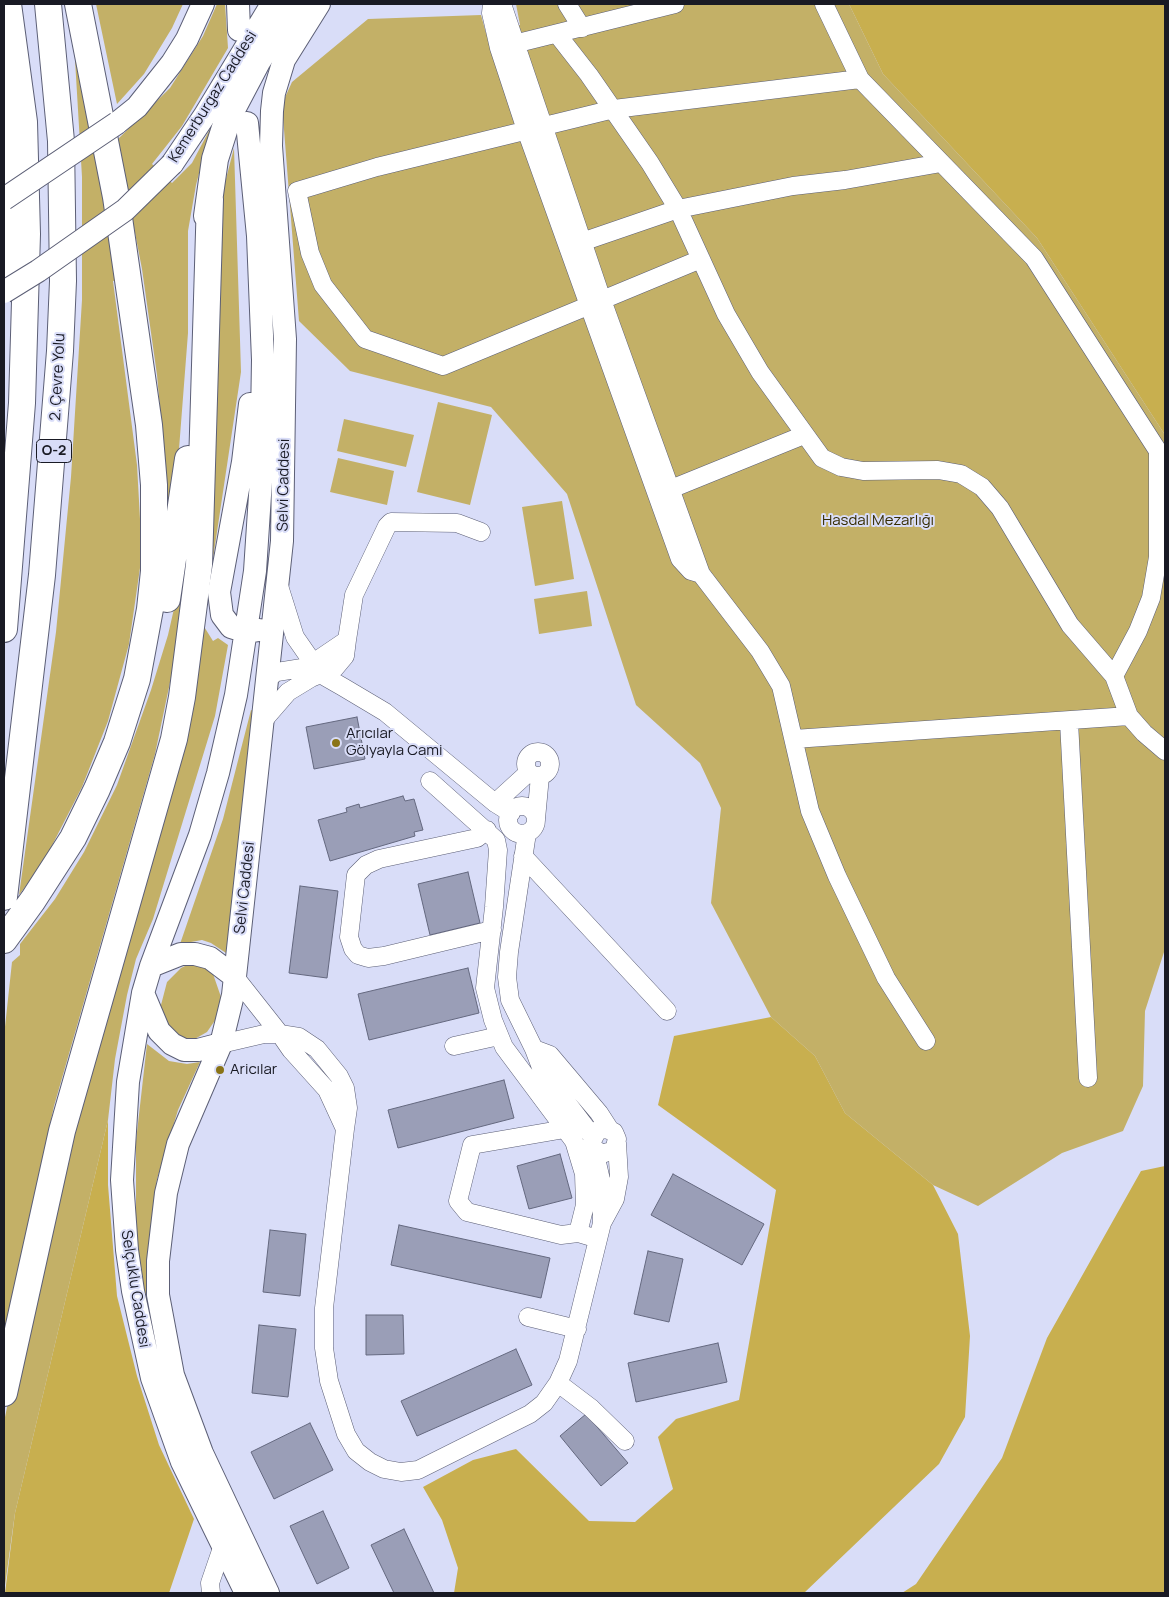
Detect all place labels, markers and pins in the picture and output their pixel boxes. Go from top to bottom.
place label: Arıcılar Gölyayla Cami [346,725,442,760]
marker: Arıcılar Gölyayla Cami [330,737,342,749]
place label: Aricılar [230,1061,277,1079]
marker: Aricılar [214,1064,226,1076]

